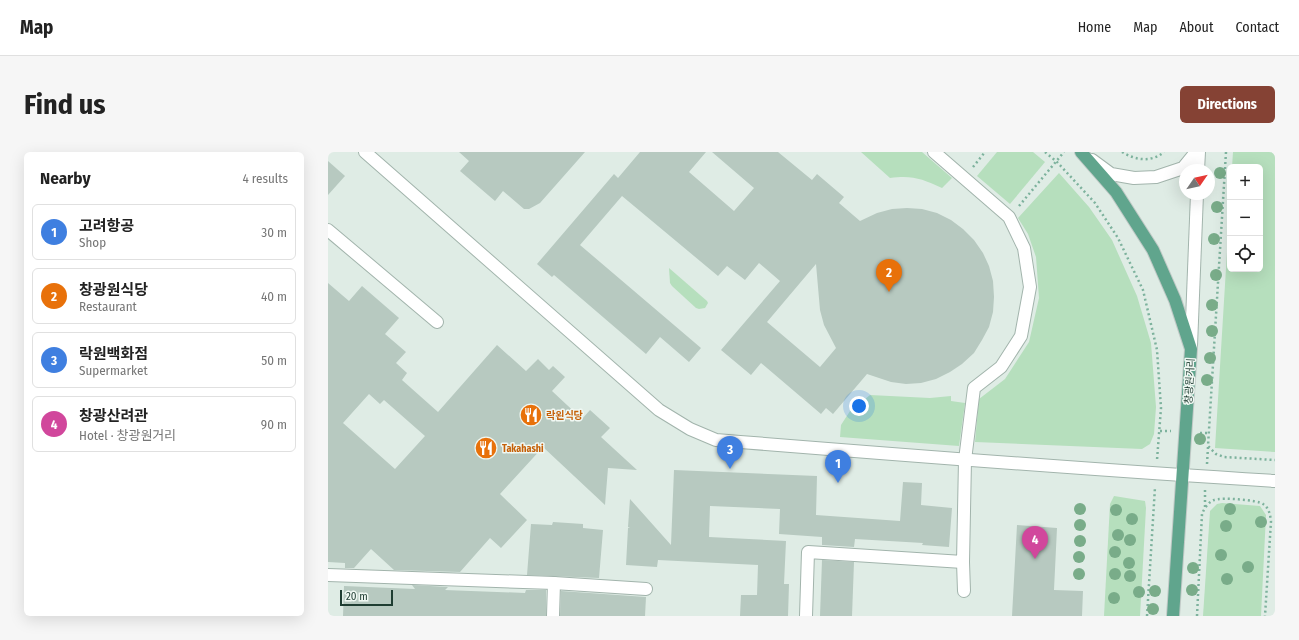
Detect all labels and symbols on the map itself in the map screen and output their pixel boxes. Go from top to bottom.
north arrow [1179,164,1215,200]
pin: 2 [876,259,902,292]
street label: 창광원거리 [1183,358,1197,404]
your location [849,396,869,416]
restaurant icon: 락왼식당 [518,402,544,428]
place label: 락왼식당 [546,410,583,422]
restaurant icon: Takahashi [473,435,499,461]
pin: 3 [717,436,743,469]
place label: Takahashi [502,443,544,455]
pin: 1 [825,450,851,483]
pin: 4 [1022,526,1048,559]
scale bar [340,588,393,607]

